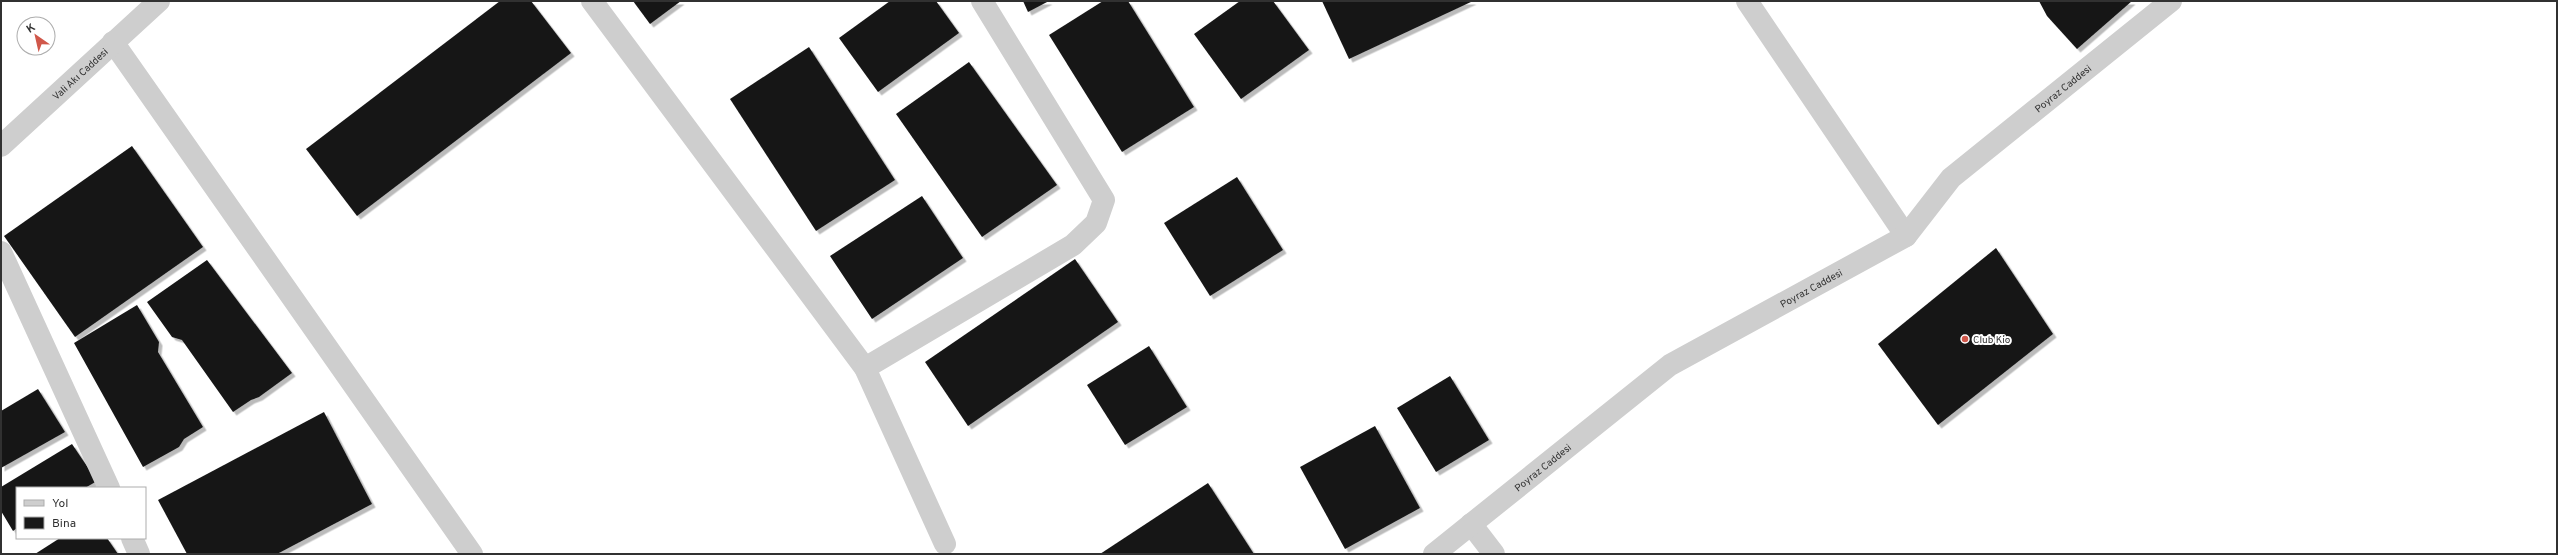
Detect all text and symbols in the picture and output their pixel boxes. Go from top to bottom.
north arrow [16,16,56,56]
text: K [24,20,38,37]
street label: Vali Akı Caddesi [50,46,111,104]
street label: Poyraz Caddesi [2032,63,2095,116]
street label: Poyraz Caddesi [1778,267,1845,312]
marker: Club Kio [1960,334,1970,344]
place label: Club Kio [1973,334,2011,347]
street label: Poyraz Caddesi [1512,442,1575,495]
legend [16,487,146,539]
text: Yol [52,496,68,512]
text: Bina [52,516,76,532]

